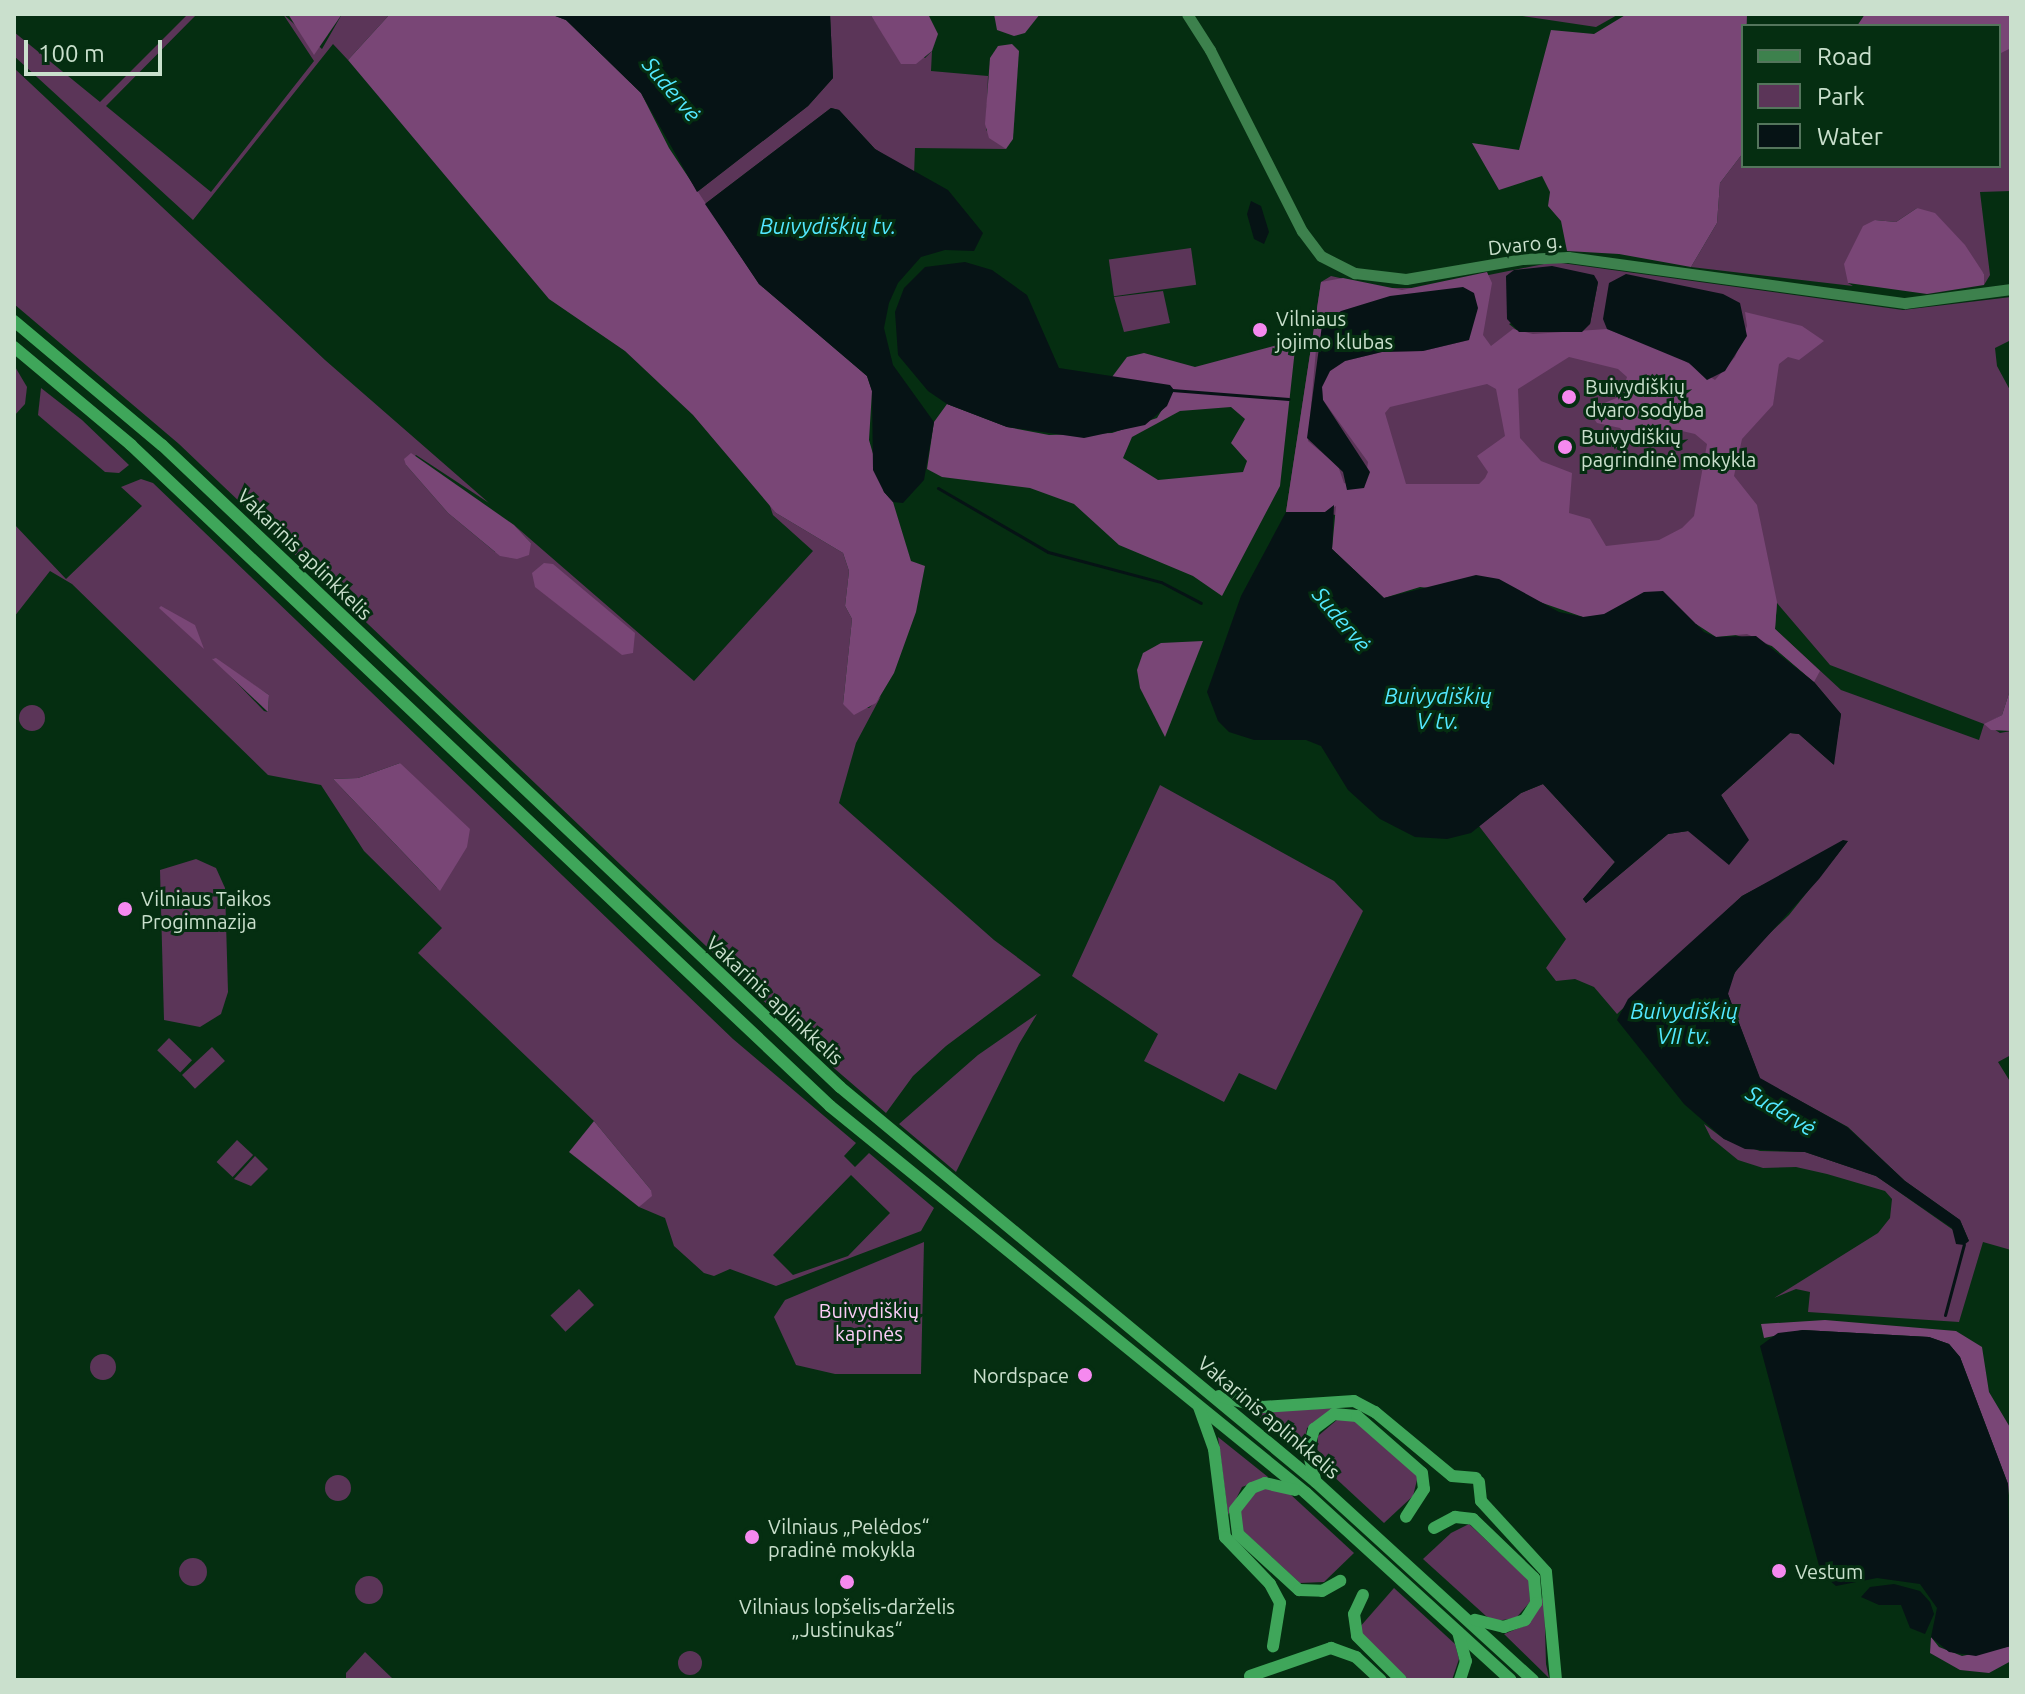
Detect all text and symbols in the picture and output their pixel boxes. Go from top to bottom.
scale bar [28,24,166,74]
legend [1741,24,2001,168]
text: 100 m [38,40,105,67]
text: Road [1817,43,1872,70]
water label: Sudervė [637,51,707,127]
text: Park [1817,83,1865,110]
text: Water [1817,123,1883,150]
water label: Buivydiškių tv. [759,213,897,239]
street label: Dvaro g. [1487,228,1563,260]
place label: Vilniaus jojimo klubas [1276,306,1393,353]
marker: Vilniaus jojimo klubas [1251,321,1269,339]
place label: Buivydiškių dvaro sodyba [1585,374,1704,421]
marker: Buivydiškių dvaro sodyba [1560,388,1578,406]
place label: Buivydiškių pagrindinė mokykla [1581,424,1756,471]
marker: Buivydiškių pagrindinė mokykla [1556,438,1574,456]
street label: Vakarinis aplinkkelis [233,483,377,625]
water label: Sudervė [1307,581,1377,657]
water label: Buivydiškių V tv. [1384,682,1492,734]
place label: Vilniaus Taikos Progimnazija [141,886,271,933]
marker: Vilniaus Taikos Progimnazija [116,900,134,918]
street label: Vakarinis aplinkkelis [702,930,848,1070]
water label: Buivydiškių VII tv. [1630,997,1738,1048]
water label: Sudervė [1741,1079,1821,1141]
park label: Buivydiškių kapinės [819,1298,919,1345]
street label: Vakarinis aplinkkelis [1193,1351,1345,1483]
place label: Nordspace [973,1363,1069,1387]
marker: Nordspace [1076,1366,1094,1384]
place label: Vilniaus „Pelėdos“ pradinė mokykla [768,1514,930,1561]
marker: Vilniaus „Pelėdos“ pradinė mokykla [743,1528,761,1546]
place label: Vestum [1795,1559,1863,1583]
marker: Vestum [1770,1562,1788,1580]
marker: Vilniaus lopšelis-darželis „Justinukas“ [838,1573,856,1591]
place label: Vilniaus lopšelis-darželis „Justinukas“ [739,1594,955,1641]

